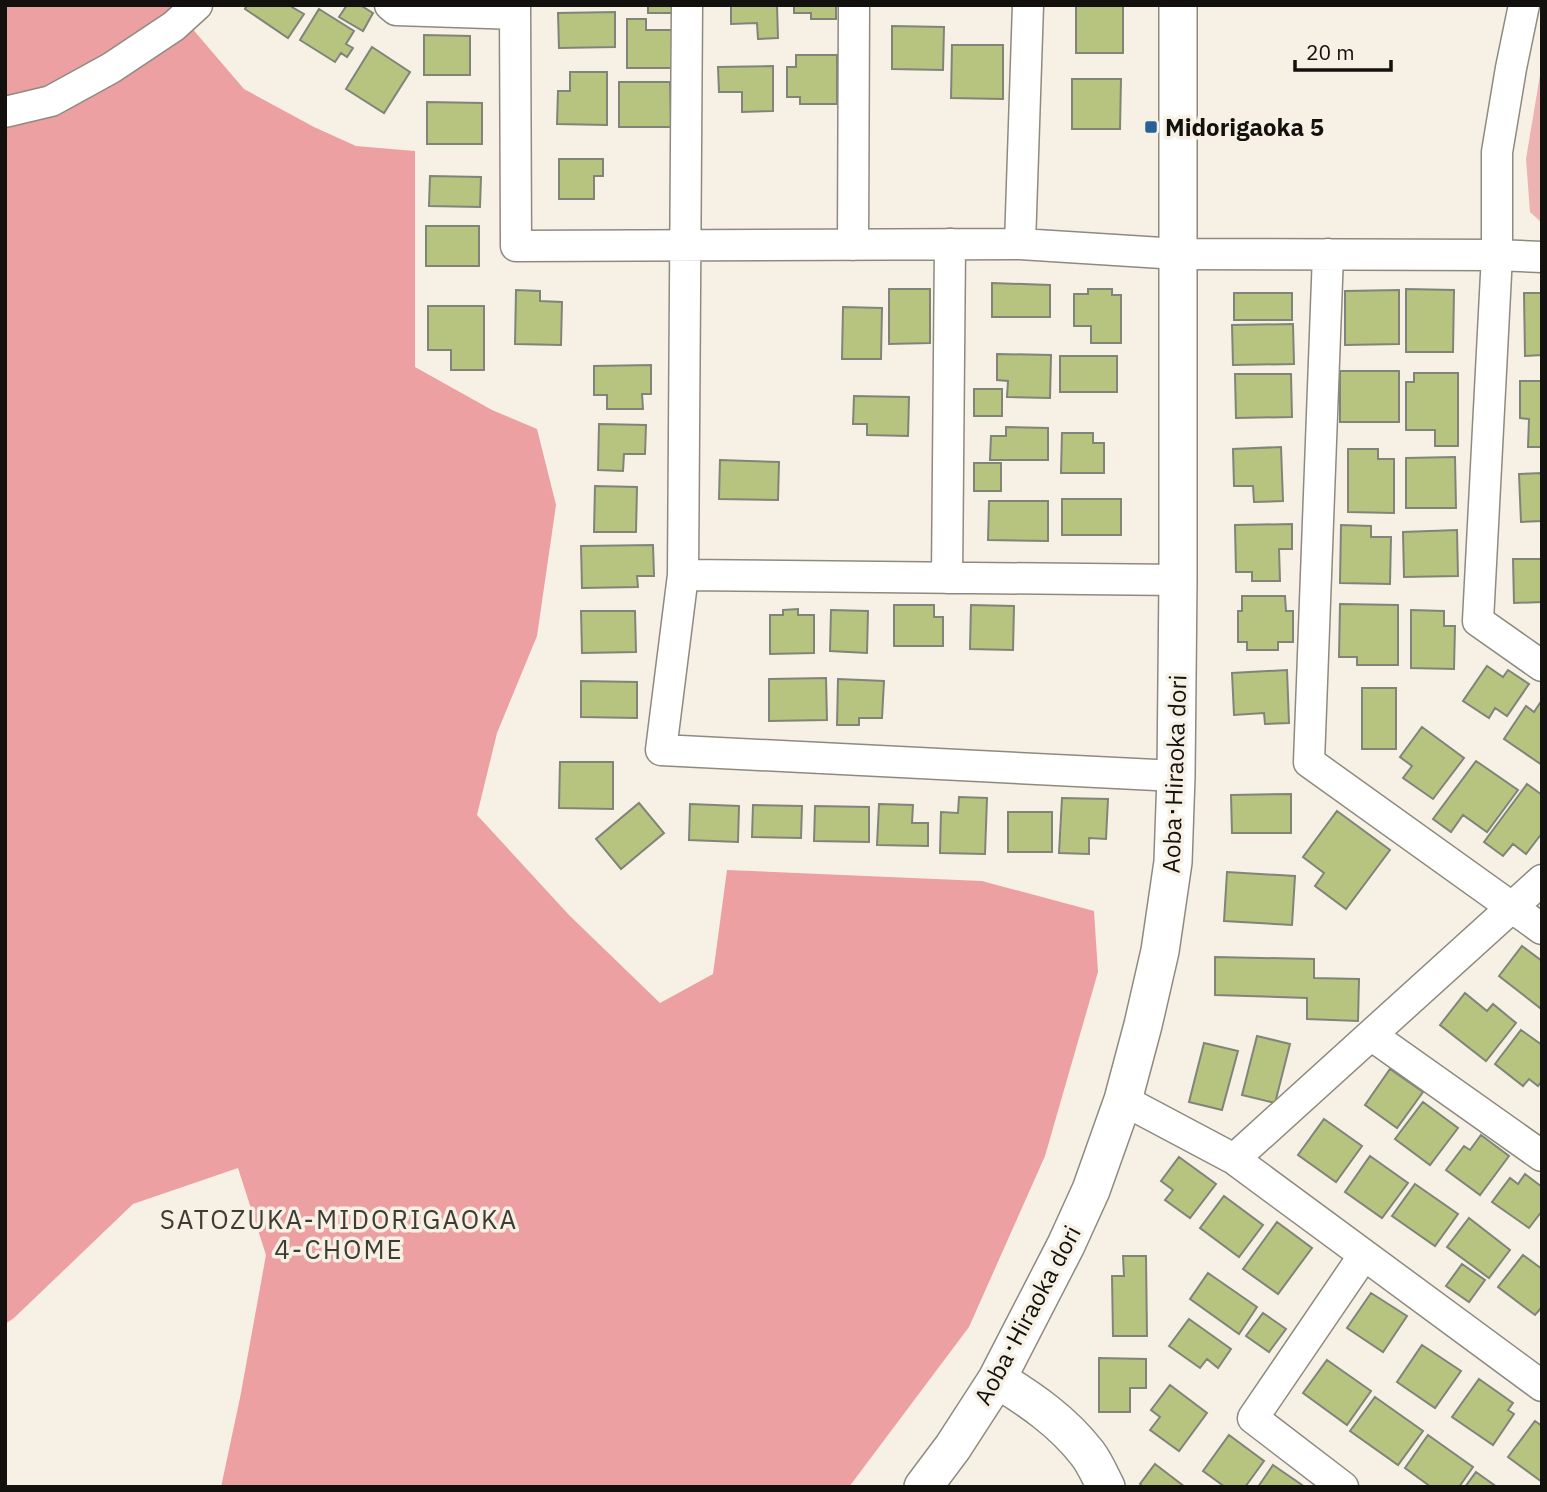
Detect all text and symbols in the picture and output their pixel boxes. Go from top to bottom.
scale bar [1295,28,1391,72]
text: 20 m [1306,38,1355,66]
place label: Midorigaoka 5 [1165,111,1324,143]
marker: Midorigaoka 5 [1143,119,1159,135]
street label: Aoba･Hiraoka dori [1155,674,1193,874]
district label: SATOZUKA-MIDORIGAOKA 4-CHOME [160,1202,518,1266]
street label: Aoba･Hiraoka dori [966,1220,1088,1410]

